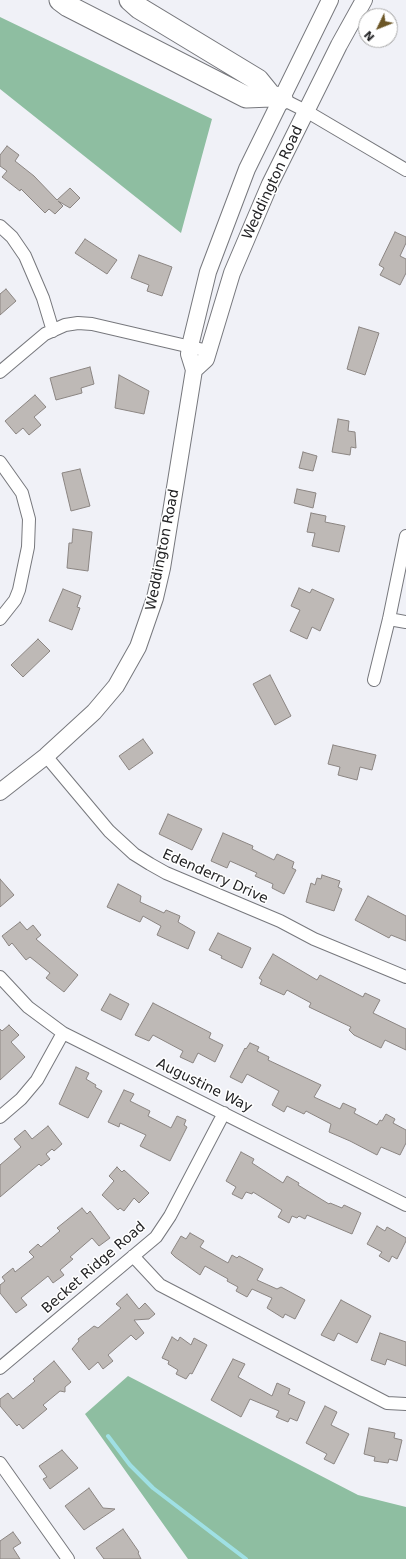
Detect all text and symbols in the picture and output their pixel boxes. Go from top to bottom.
north arrow [358,8,398,48]
text: N [362,28,377,44]
street label: Weddington Road [239,123,307,243]
street label: Weddington Road [143,488,183,612]
street label: Edenderry Drive [159,846,271,908]
street label: Augustine Way [153,1056,255,1116]
street label: Becket Ridge Road [39,1218,149,1318]

